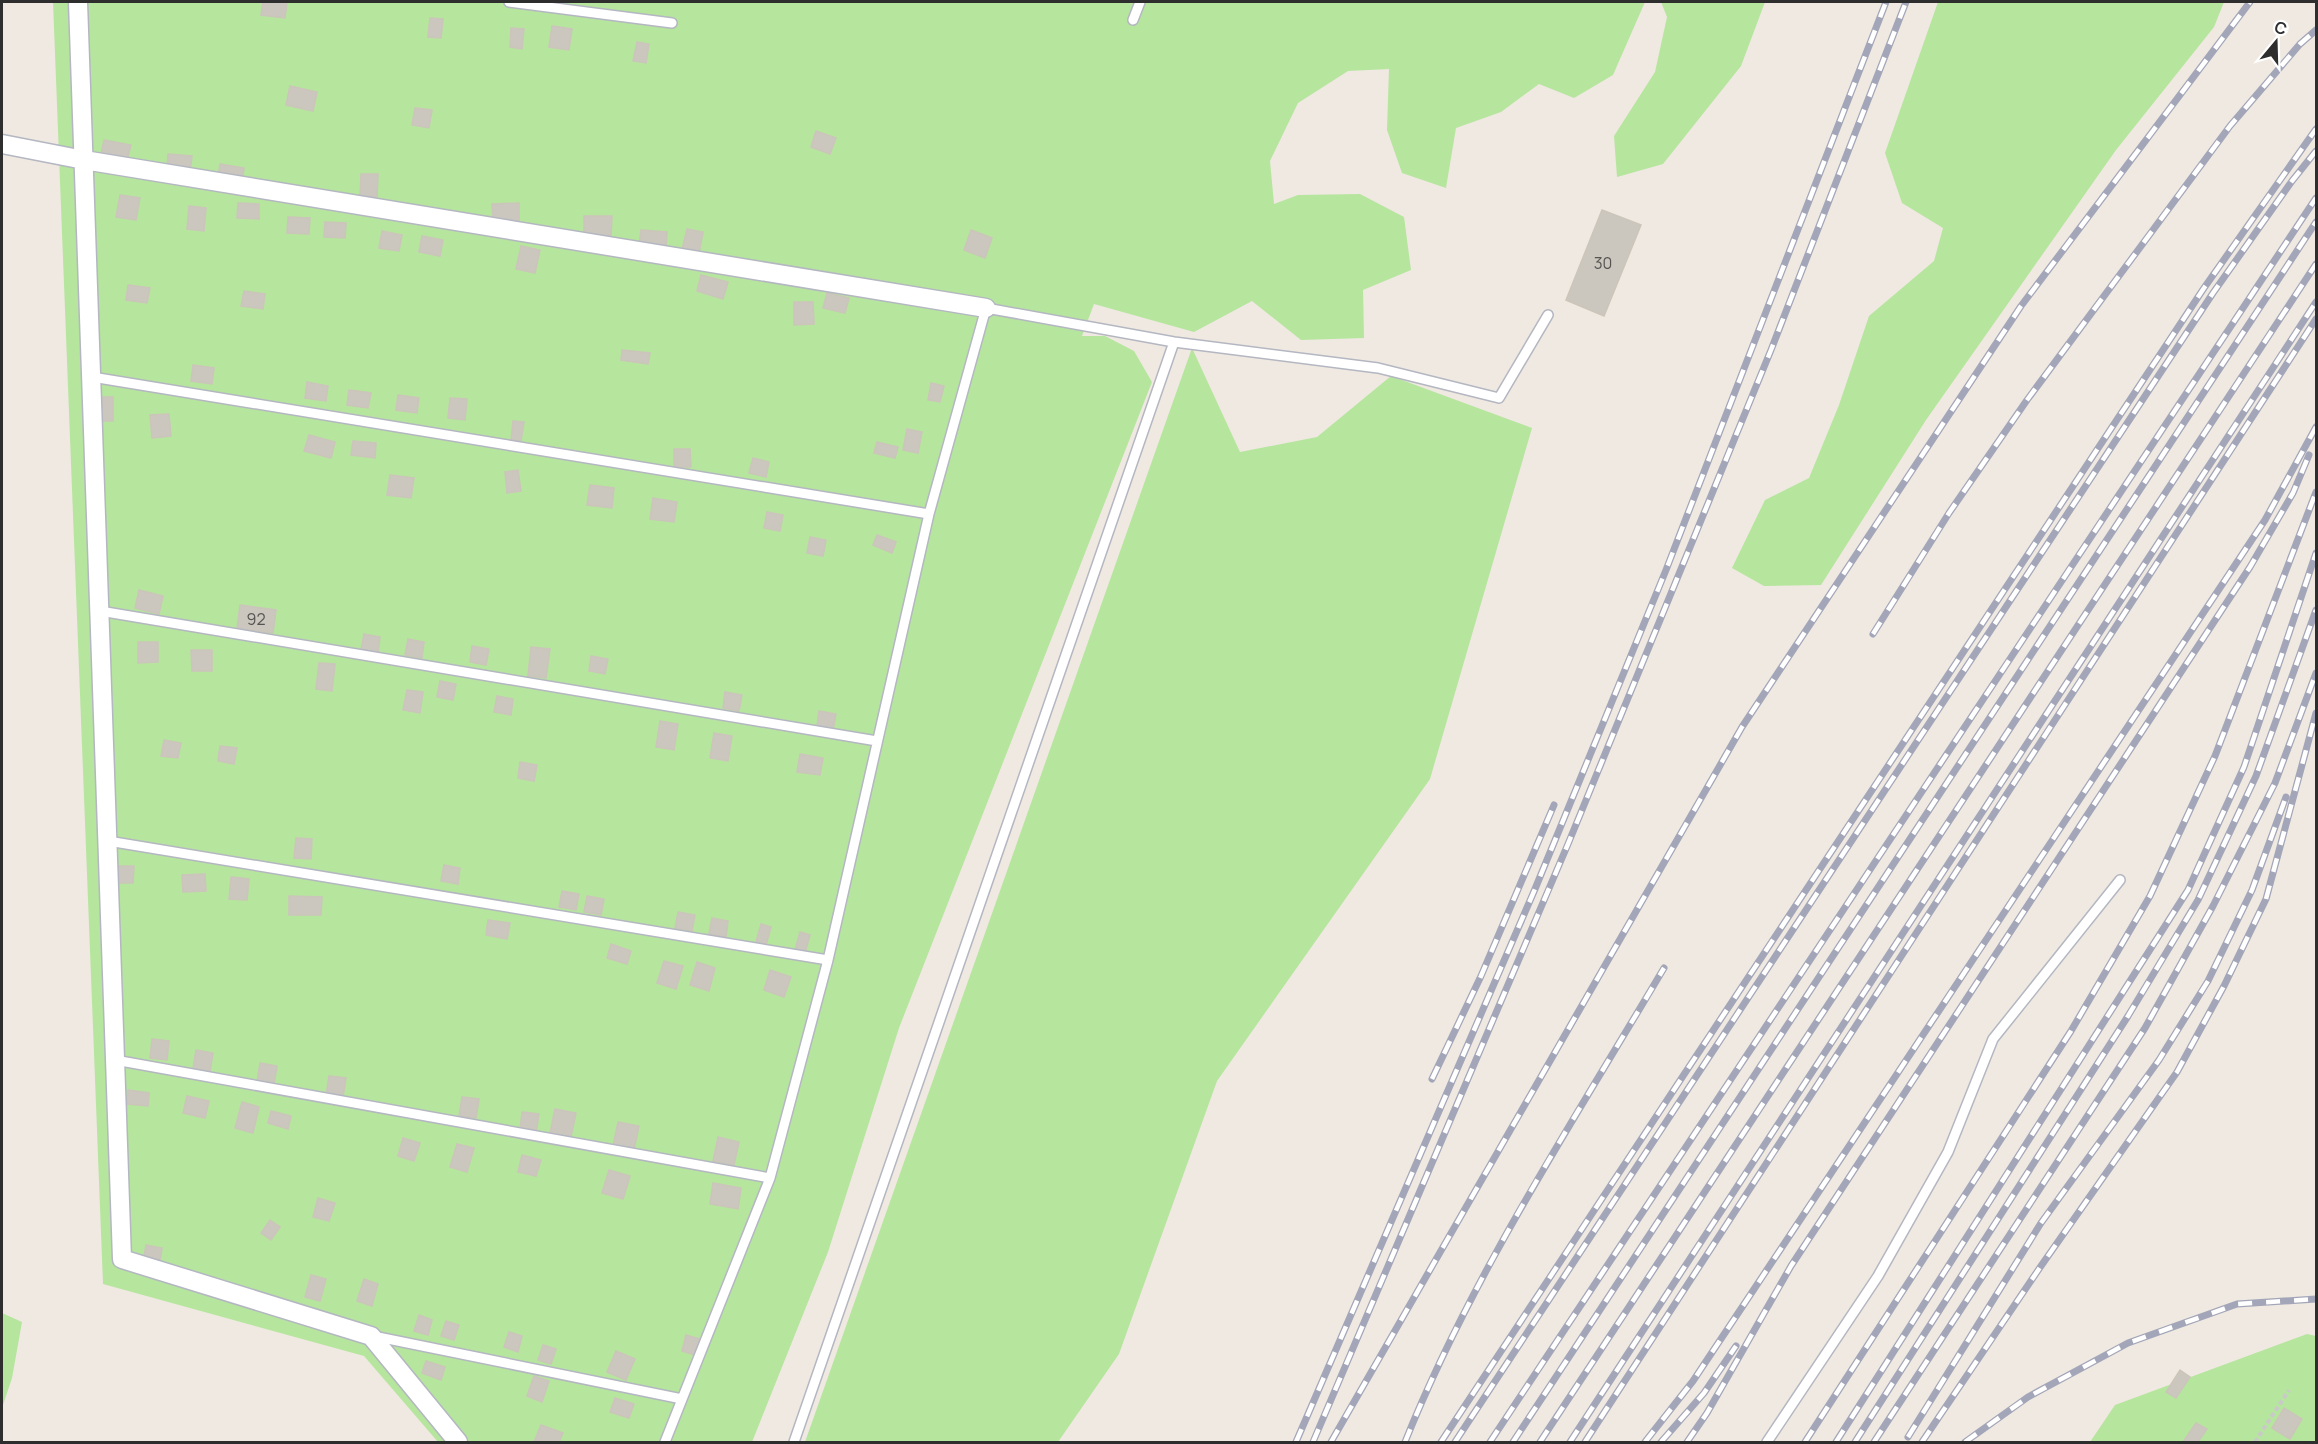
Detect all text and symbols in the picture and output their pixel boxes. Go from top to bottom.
north arrow [2246,12,2306,72]
text: С [2272,15,2290,40]
house number: 30 [1594,252,1612,274]
house number: 92 [246,608,266,630]

